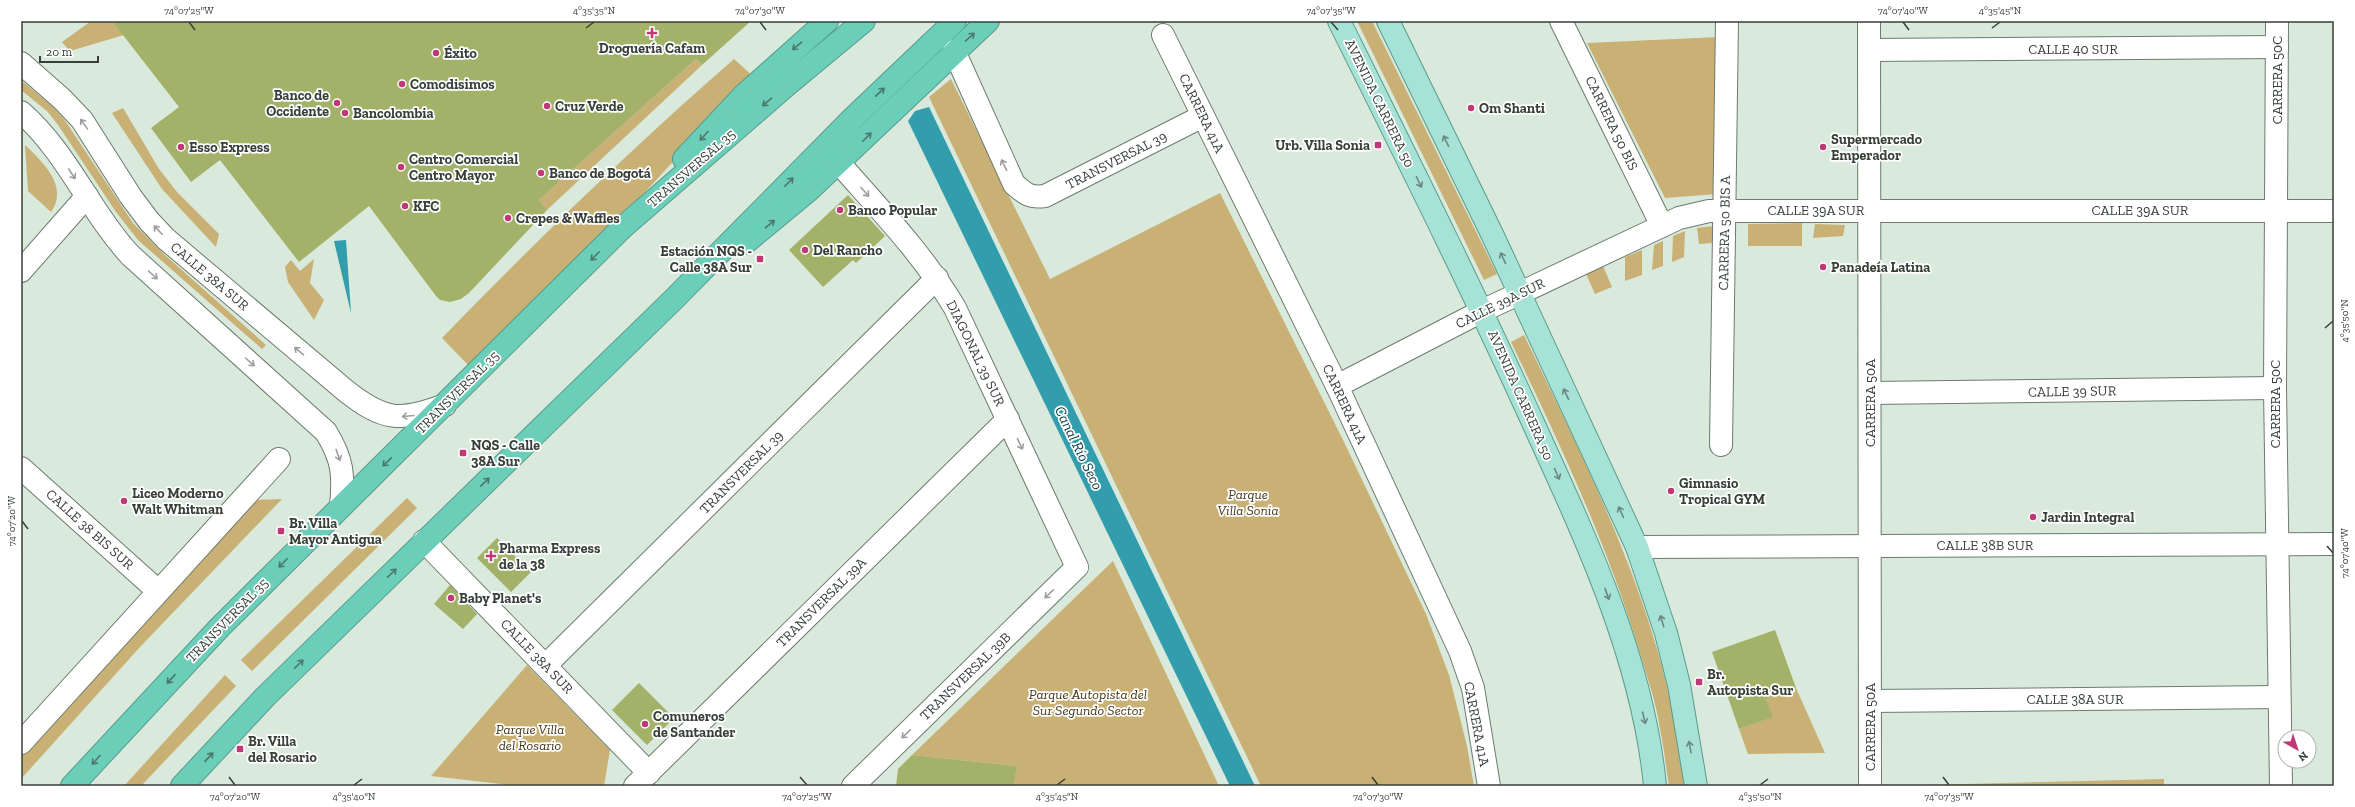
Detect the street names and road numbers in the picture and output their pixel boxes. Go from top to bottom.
street label: AVENIDA CARRERA 50 [1341,36,1418,170]
street label: CARRERA 50C [2269,36,2286,124]
street label: CALLE 40 SUR [2028,41,2118,58]
street label: CARRERA 41A [1175,71,1228,156]
street label: CARRERA 50 BIS [1581,73,1642,173]
street label: TRANSVERSAL 35 [644,126,739,211]
street label: TRANSVERSAL 39 [1063,128,1170,193]
street label: CARRERA 50 BIS A [1715,175,1734,291]
street label: CALLE 39A SUR [1767,202,1865,219]
street label: CALLE 39A SUR [2091,202,2189,219]
street label: CALLE 38A SUR [167,239,253,314]
street label: CALLE 39A SUR [1453,274,1548,332]
street label: DIAGONAL 39 SUR [943,297,1009,409]
street label: AVENIDA CARRERA 50 [1484,327,1557,463]
street label: TRANSVERSAL 35 [412,347,503,438]
street label: CARRERA 50A [1862,358,1879,447]
street label: CARRERA 50C [2267,360,2284,448]
street label: CARRERA 41A [1319,362,1371,448]
street label: CALLE 39 SUR [2028,382,2117,401]
street label: TRANSVERSAL 39 [696,427,787,518]
street label: CALLE 38 BIS SUR [42,486,137,573]
street label: CALLE 38B SUR [1937,537,2034,554]
street label: TRANSVERSAL 39A [773,553,871,651]
street label: TRANSVERSAL 35 [183,575,272,666]
street label: CALLE 38A SUR [497,616,577,697]
street label: TRANSVERSAL 39B [916,629,1014,724]
street label: CARRERA 41A [1460,680,1493,769]
street label: CARRERA 50A [1862,682,1879,771]
street label: CALLE 38A SUR [2026,691,2124,708]

